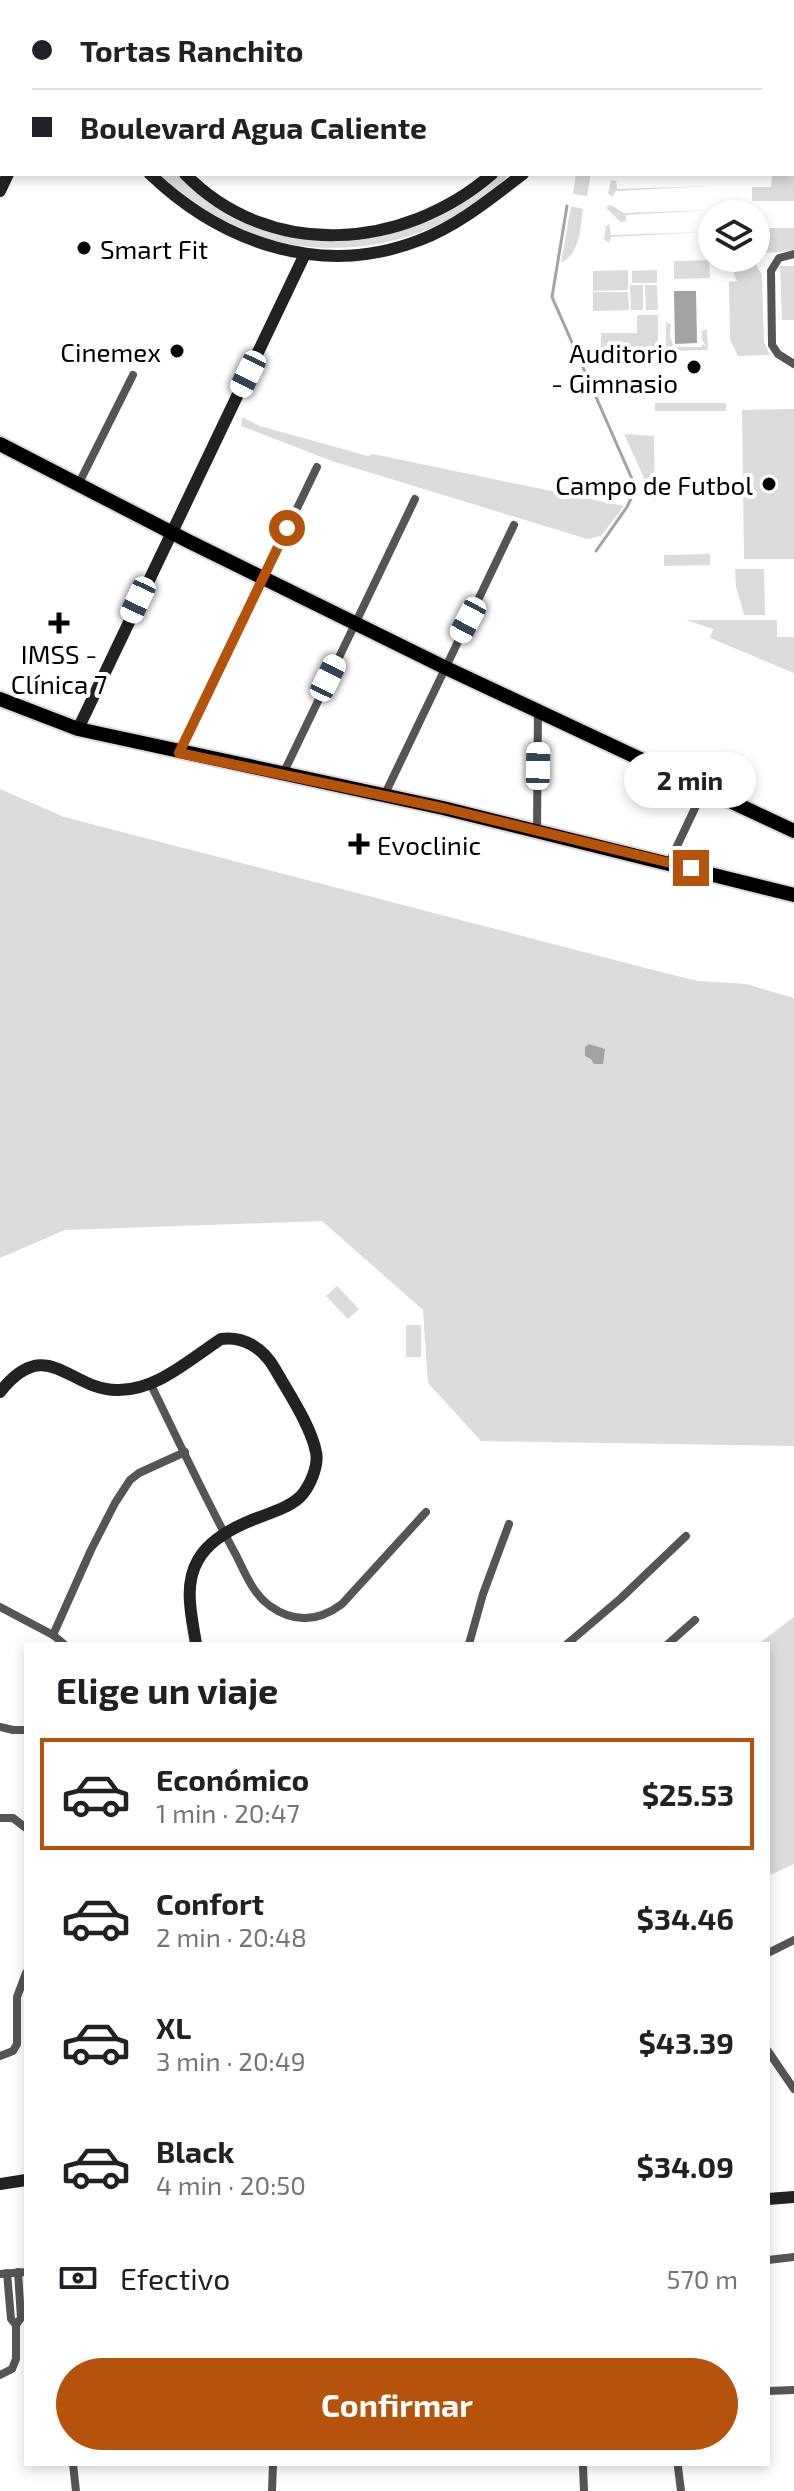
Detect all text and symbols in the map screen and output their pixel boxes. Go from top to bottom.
text: Tortas Ranchito [80,32,304,68]
text: Boulevard Agua Caliente [80,109,427,145]
map controls [698,200,770,272]
button: layers [698,200,770,272]
place label: Smart Fit [100,233,208,264]
marker: Smart Fit [75,239,93,257]
place label: Cinemex [60,336,161,367]
place label: Auditorio - Gimnasio [551,337,678,398]
marker: Cinemex [168,342,186,360]
car [227,347,269,401]
marker: Auditorio - Gimnasio [685,358,703,376]
place label: Campo de Futbol [555,469,753,500]
marker: Campo de Futbol [760,475,778,493]
route start [269,510,305,546]
car [117,573,159,627]
car [446,593,490,647]
marker: IMSS - Clínica 7 [48,612,70,634]
place label: IMSS - Clínica 7 [11,638,107,699]
car [307,651,349,705]
car [526,742,550,790]
callout: 2 min [625,752,757,808]
text: 2 min [657,764,723,795]
place label: Evoclinic [377,829,481,860]
marker: Evoclinic [348,833,370,855]
route end [673,850,709,886]
text: Elige un viaje [56,1668,278,1711]
icon: car [60,1758,132,1830]
text: Económico [156,1761,309,1797]
text: $25.53 [642,1776,734,1812]
text: 1 min · 20:47 [156,1797,300,1828]
icon: car [60,1882,132,1954]
text: Confort [156,1885,264,1921]
text: $34.46 [636,1900,734,1936]
text: 2 min · 20:48 [156,1921,307,1952]
icon: car [60,2006,132,2078]
text: XL [156,2009,191,2045]
text: $43.39 [638,2024,734,2060]
text: 3 min · 20:49 [156,2045,306,2076]
icon: car [60,2130,132,2202]
text: Black [156,2133,234,2169]
text: $34.09 [637,2148,734,2184]
text: 4 min · 20:50 [156,2169,306,2200]
icon: cash [56,2256,100,2300]
text: Efectivo [120,2260,230,2296]
text: 570 m [666,2263,738,2294]
button: Confirmar [56,2358,738,2450]

